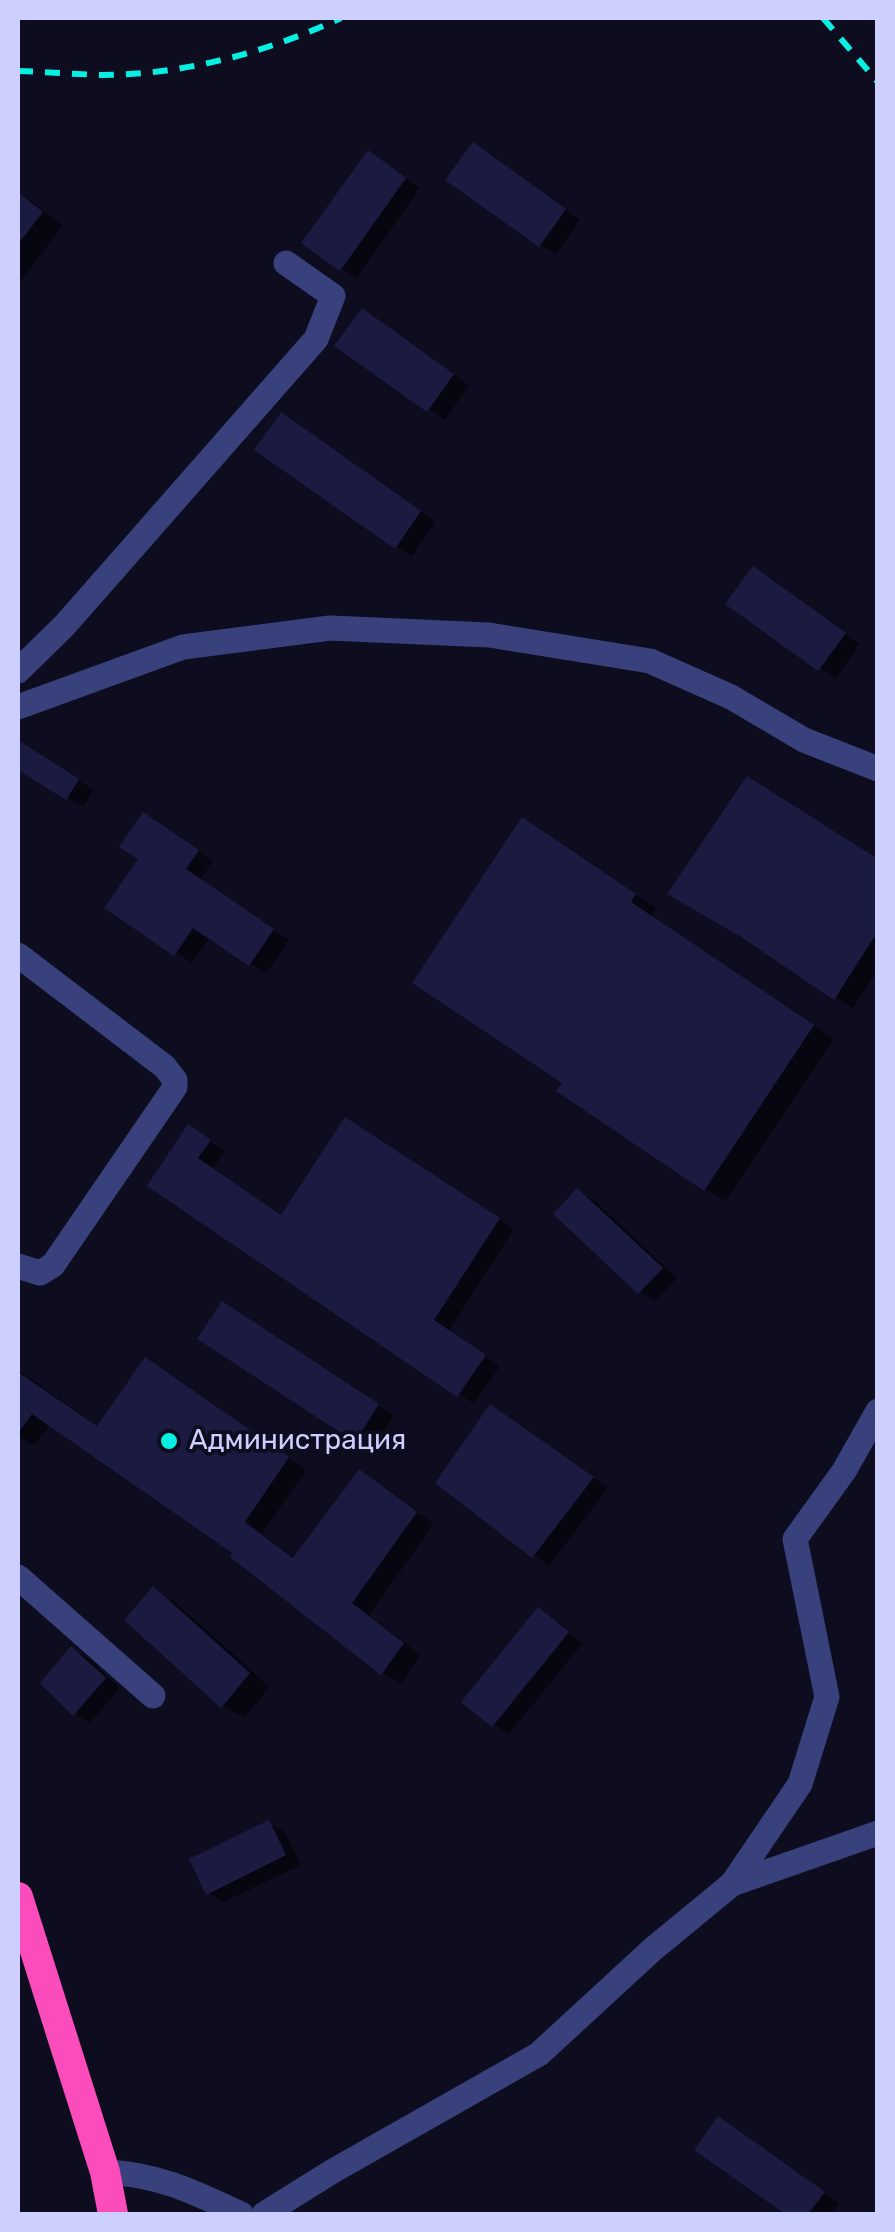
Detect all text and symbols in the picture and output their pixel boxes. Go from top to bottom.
place label: Администрация [189,1424,406,1458]
marker: Администрация [158,1430,180,1452]

